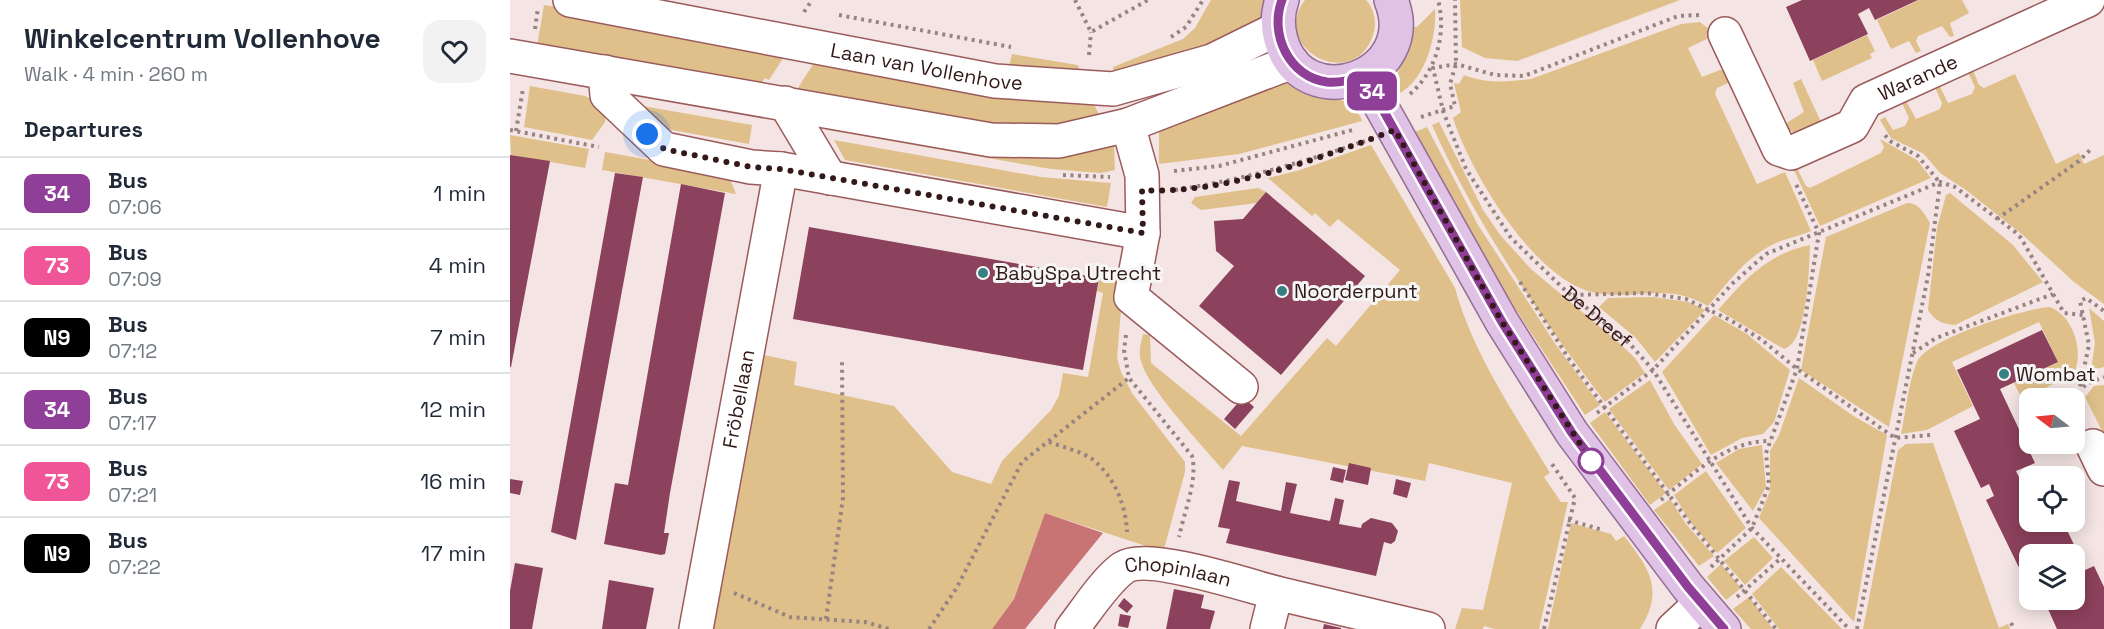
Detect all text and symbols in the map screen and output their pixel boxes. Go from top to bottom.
text: Winkelcentrum Vollenhove [24,20,381,56]
button: heart [423,20,486,83]
street label: Laan van Vollenhove [828,37,1024,96]
street label: Warande [1874,48,1962,107]
text: Walk · 4 min · 260 m [24,61,208,87]
line badge: 34 [1345,72,1399,110]
text: 34 [1359,78,1385,105]
text: Departures [24,115,143,143]
your location [632,119,662,149]
text: Bus [108,166,148,194]
text: 1 min [433,179,486,207]
text: 34 [44,180,70,207]
text: 07:06 [108,194,162,220]
text: Bus [108,238,148,266]
text: 4 min [429,251,486,279]
text: 73 [45,252,69,279]
place label: BabySpa Utrecht [995,260,1161,286]
text: 07:09 [108,266,162,292]
marker: BabySpa Utrecht [976,266,990,280]
place label: Noorderpunt [1294,278,1418,304]
street label: De Dreef [1557,280,1638,353]
marker: Noorderpunt [1275,284,1289,298]
text: Bus [108,310,148,338]
text: 7 min [430,323,486,351]
text: N9 [43,324,71,351]
text: 07:12 [108,338,157,364]
street label: Fröbellaan [717,347,760,451]
place label: Wombat [2016,361,2096,387]
marker: Wombat [1997,367,2011,381]
text: Bus [108,382,148,410]
north arrow [2019,388,2085,454]
map controls [2019,388,2085,610]
text: 12 min [420,395,486,423]
text: 34 [44,396,70,423]
text: 07:17 [108,410,156,436]
unlabelled marker [1578,448,1604,474]
text: Bus [108,454,148,482]
button: locate [2019,466,2085,532]
text: 16 min [420,467,486,495]
text: 73 [45,468,69,495]
text: 07:21 [108,482,157,508]
text: Bus [108,526,148,554]
text: 17 min [421,539,486,567]
text: N9 [43,540,71,567]
button: layers [2019,544,2085,610]
street label: Chopinlaan [1122,551,1234,593]
text: 07:22 [108,554,161,580]

